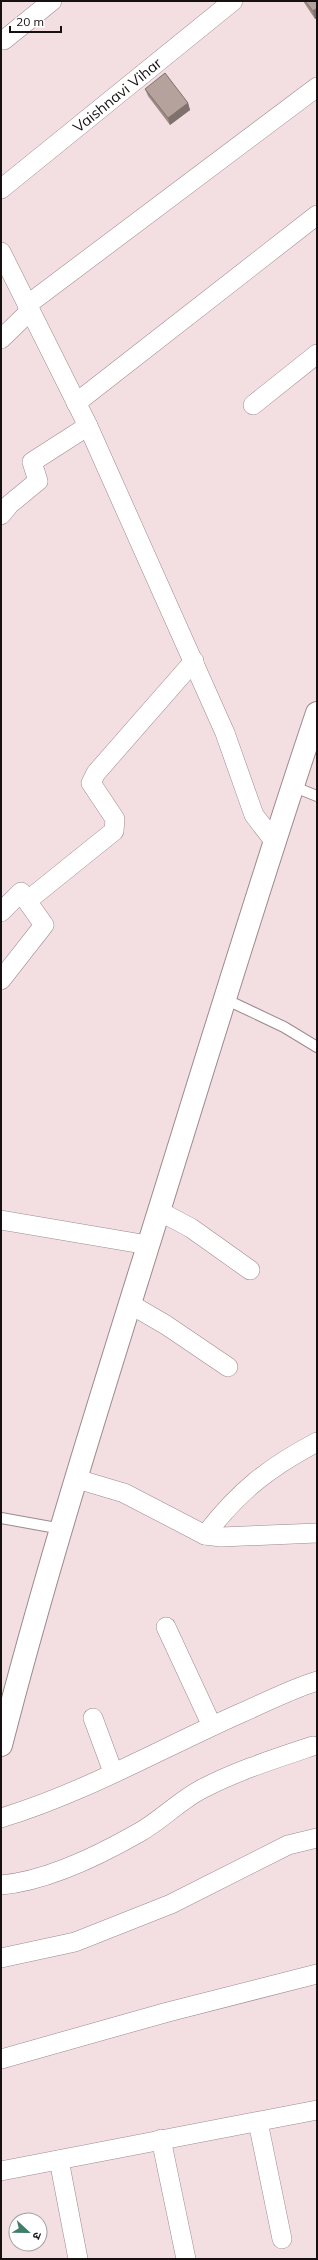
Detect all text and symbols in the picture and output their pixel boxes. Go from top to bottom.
scale bar [10,8,61,34]
text: 20 m [16,14,44,29]
street label: Vaishnavi Vihar [69,53,166,137]
north arrow [8,2212,48,2252]
text: उ [29,2230,45,2242]

